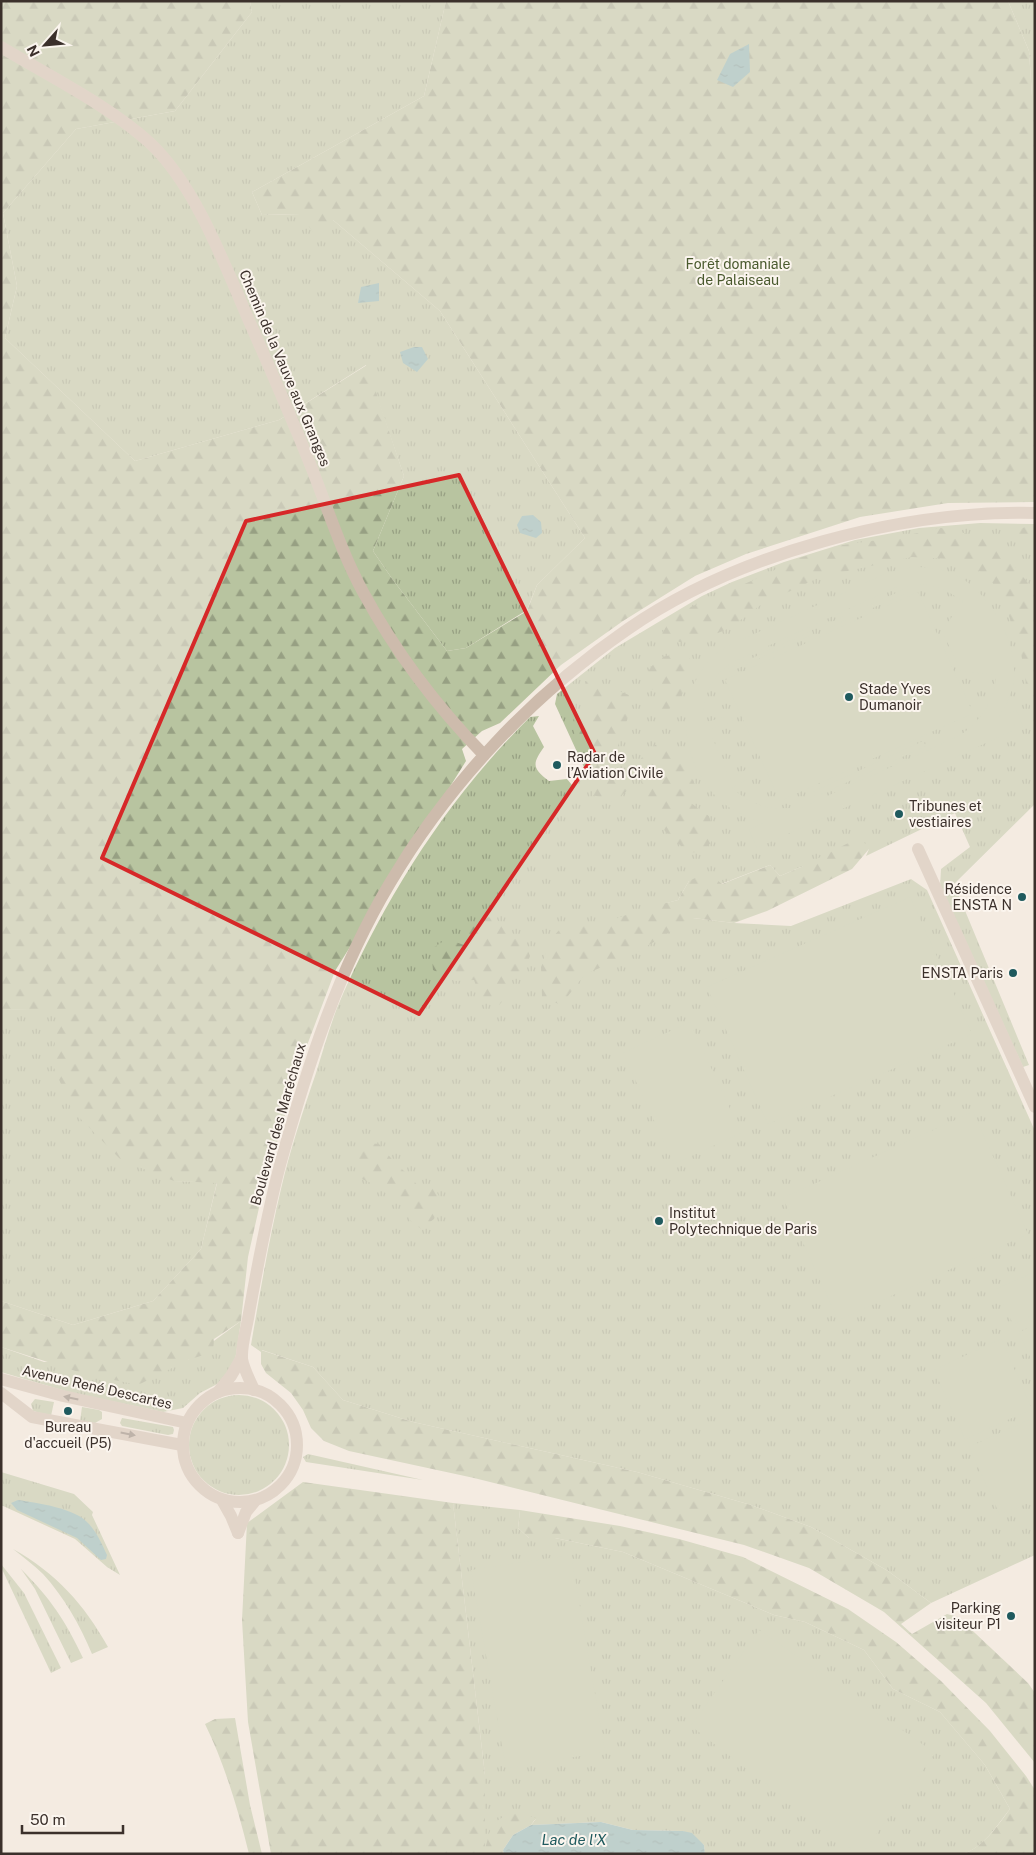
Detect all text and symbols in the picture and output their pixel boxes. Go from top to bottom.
north arrow [20,20,70,70]
text: N [24,42,43,59]
park label: Forêt domaniale de Palaiseau [686,256,790,288]
street label: Chemin de la Vauve aux Granges [236,267,334,469]
place label: Stade Yves Dumanoir [859,681,931,713]
marker: Stade Yves Dumanoir [843,691,855,703]
place label: Radar de l’Aviation Civile [567,749,663,781]
marker: Radar de l’Aviation Civile [551,759,563,771]
place label: Tribunes et vestiaires [909,798,982,830]
marker: Tribunes et vestiaires [893,808,905,820]
place label: Résidence ENSTA N [944,881,1012,913]
marker: Résidence ENSTA N [1016,891,1028,903]
place label: ENSTA Paris [922,965,1003,981]
marker: ENSTA Paris [1007,967,1019,979]
street label: Boulevard des Maréchaux [247,1041,309,1207]
place label: Institut Polytechnique de Paris [669,1205,817,1237]
marker: Institut Polytechnique de Paris [653,1215,665,1227]
street label: Avenue René Descartes [21,1362,173,1412]
one-way arrow [63,1394,78,1402]
marker: Bureau d'accueil (P5) [62,1405,74,1417]
place label: Bureau d'accueil (P5) [24,1419,112,1451]
one-way arrow [120,1430,135,1438]
place label: Parking visiteur P1 [935,1600,1001,1632]
marker: Parking visiteur P1 [1005,1610,1017,1622]
scale bar [22,1802,124,1834]
text: 50 m [30,1811,65,1828]
water label: Lac de l'X [541,1831,607,1848]

